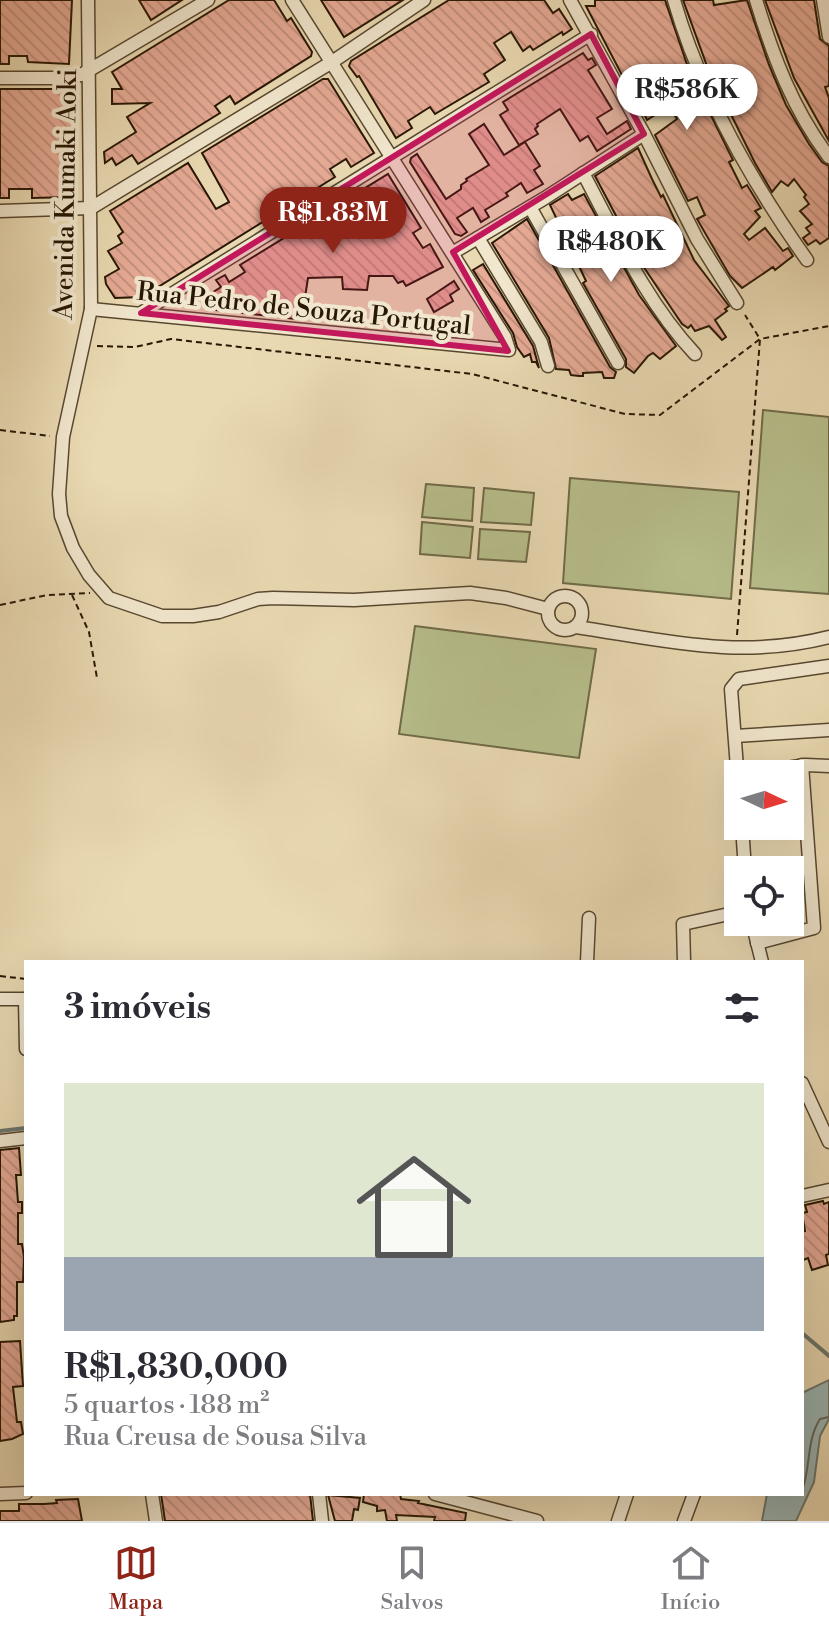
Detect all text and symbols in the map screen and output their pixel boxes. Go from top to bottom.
pin: R$586K [622,64,752,132]
street label: Avenida Kumaki Aoki [48,68,84,321]
text: R$586K [635,74,739,106]
pin: R$1.83M [259,187,407,255]
text: R$1.83M [278,197,388,229]
pin: R$480K [546,216,676,284]
text: R$480K [557,226,665,258]
street label: Rua Pedro de Souza Portugal [135,276,473,342]
north arrow [724,760,804,840]
map controls [724,760,804,936]
button: locate [724,856,804,936]
icon: filters [720,986,764,1030]
text: 3 imóveis [64,987,211,1029]
icon: home [342,1135,486,1279]
text: R$1,830,000 [64,1347,288,1389]
text: 5 quartos · 188 m² [64,1389,269,1421]
text: Rua Creusa de Sousa Silva [64,1421,367,1453]
tab: Mapa [109,1541,163,1616]
tab: Salvos [381,1541,443,1616]
tab: Início [661,1541,720,1616]

